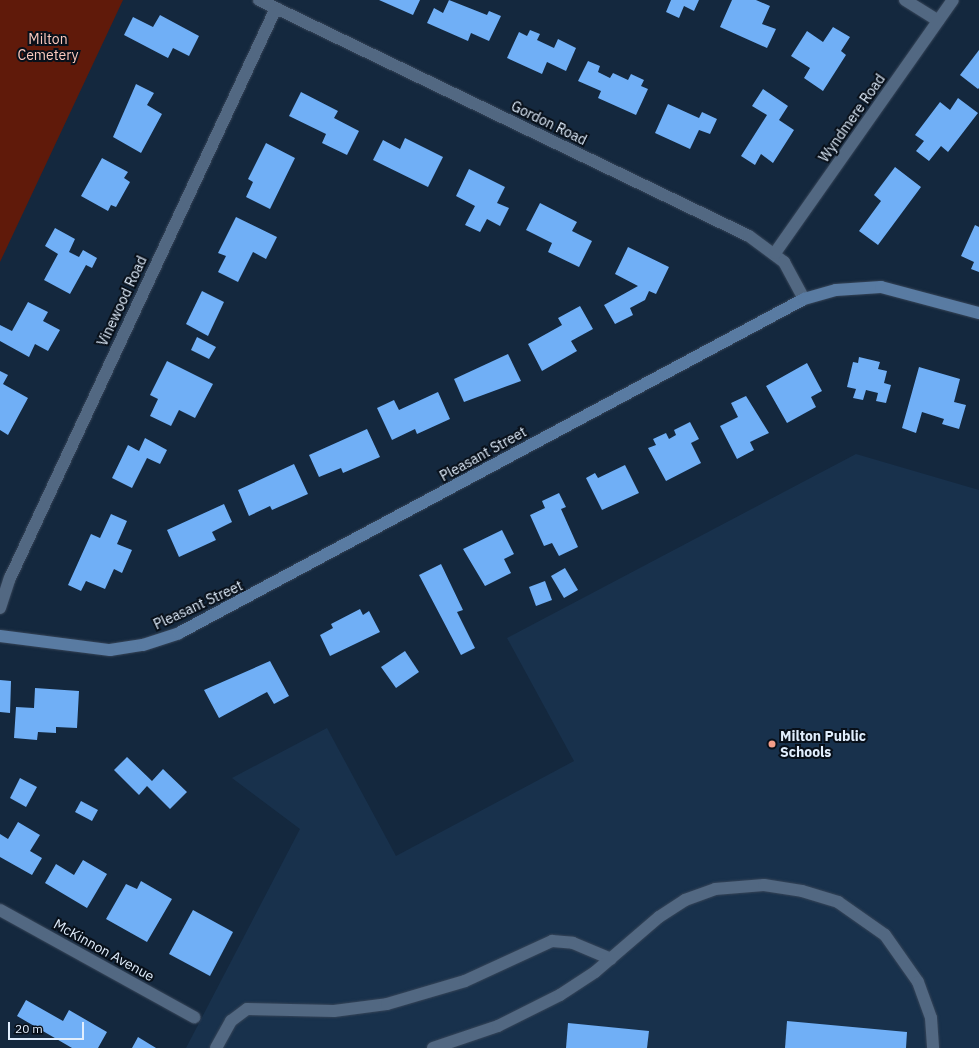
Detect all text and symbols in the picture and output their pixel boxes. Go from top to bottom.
park label: Milton Cemetery [17,31,79,64]
street label: Wyndmere Road [815,71,889,165]
street label: Gordon Road [508,97,590,149]
street label: Vinewood Road [94,253,150,349]
street label: Pleasant Street [437,423,529,485]
street label: Pleasant Street [151,577,245,633]
place label: Milton Public Schools [780,728,866,760]
marker: Milton Public Schools [767,739,777,749]
street label: McKinnon Avenue [51,915,157,985]
scale bar [10,1014,86,1040]
text: 20 m [15,1021,43,1036]

